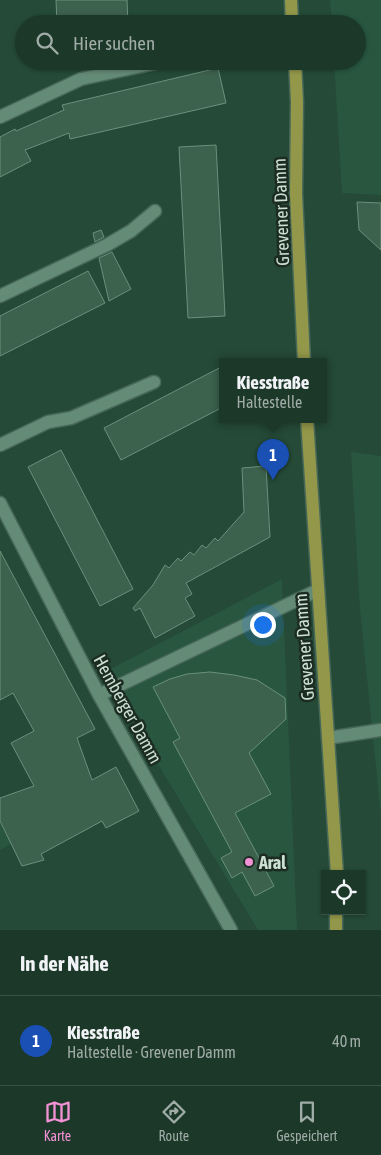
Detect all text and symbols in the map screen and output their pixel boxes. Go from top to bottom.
search box [15,15,366,70]
icon: search [33,29,61,57]
text: Hier suchen [73,32,155,54]
street label: Grevener Damm [269,158,293,266]
popup [219,358,327,423]
text: Kiesstraße [237,371,309,393]
text: Haltestelle [237,393,302,411]
pin: 1 [257,439,289,480]
street label: Grevener Damm [290,593,318,701]
your location [250,612,276,638]
street label: Hemberger Damm [90,651,166,767]
place label: Aral [258,852,286,873]
marker: Aral [243,856,255,868]
map controls [321,870,366,915]
button: locate [321,870,366,915]
text: In der Nähe [20,951,109,975]
text: Kiesstraße [67,1021,140,1043]
text: 1 [32,1032,40,1050]
text: 40 m [332,1032,361,1050]
text: Haltestelle · Grevener Damm [67,1043,236,1061]
tab: Karte [44,1098,72,1144]
tab: Route [159,1098,189,1144]
tab: Gespeichert [276,1098,337,1144]

